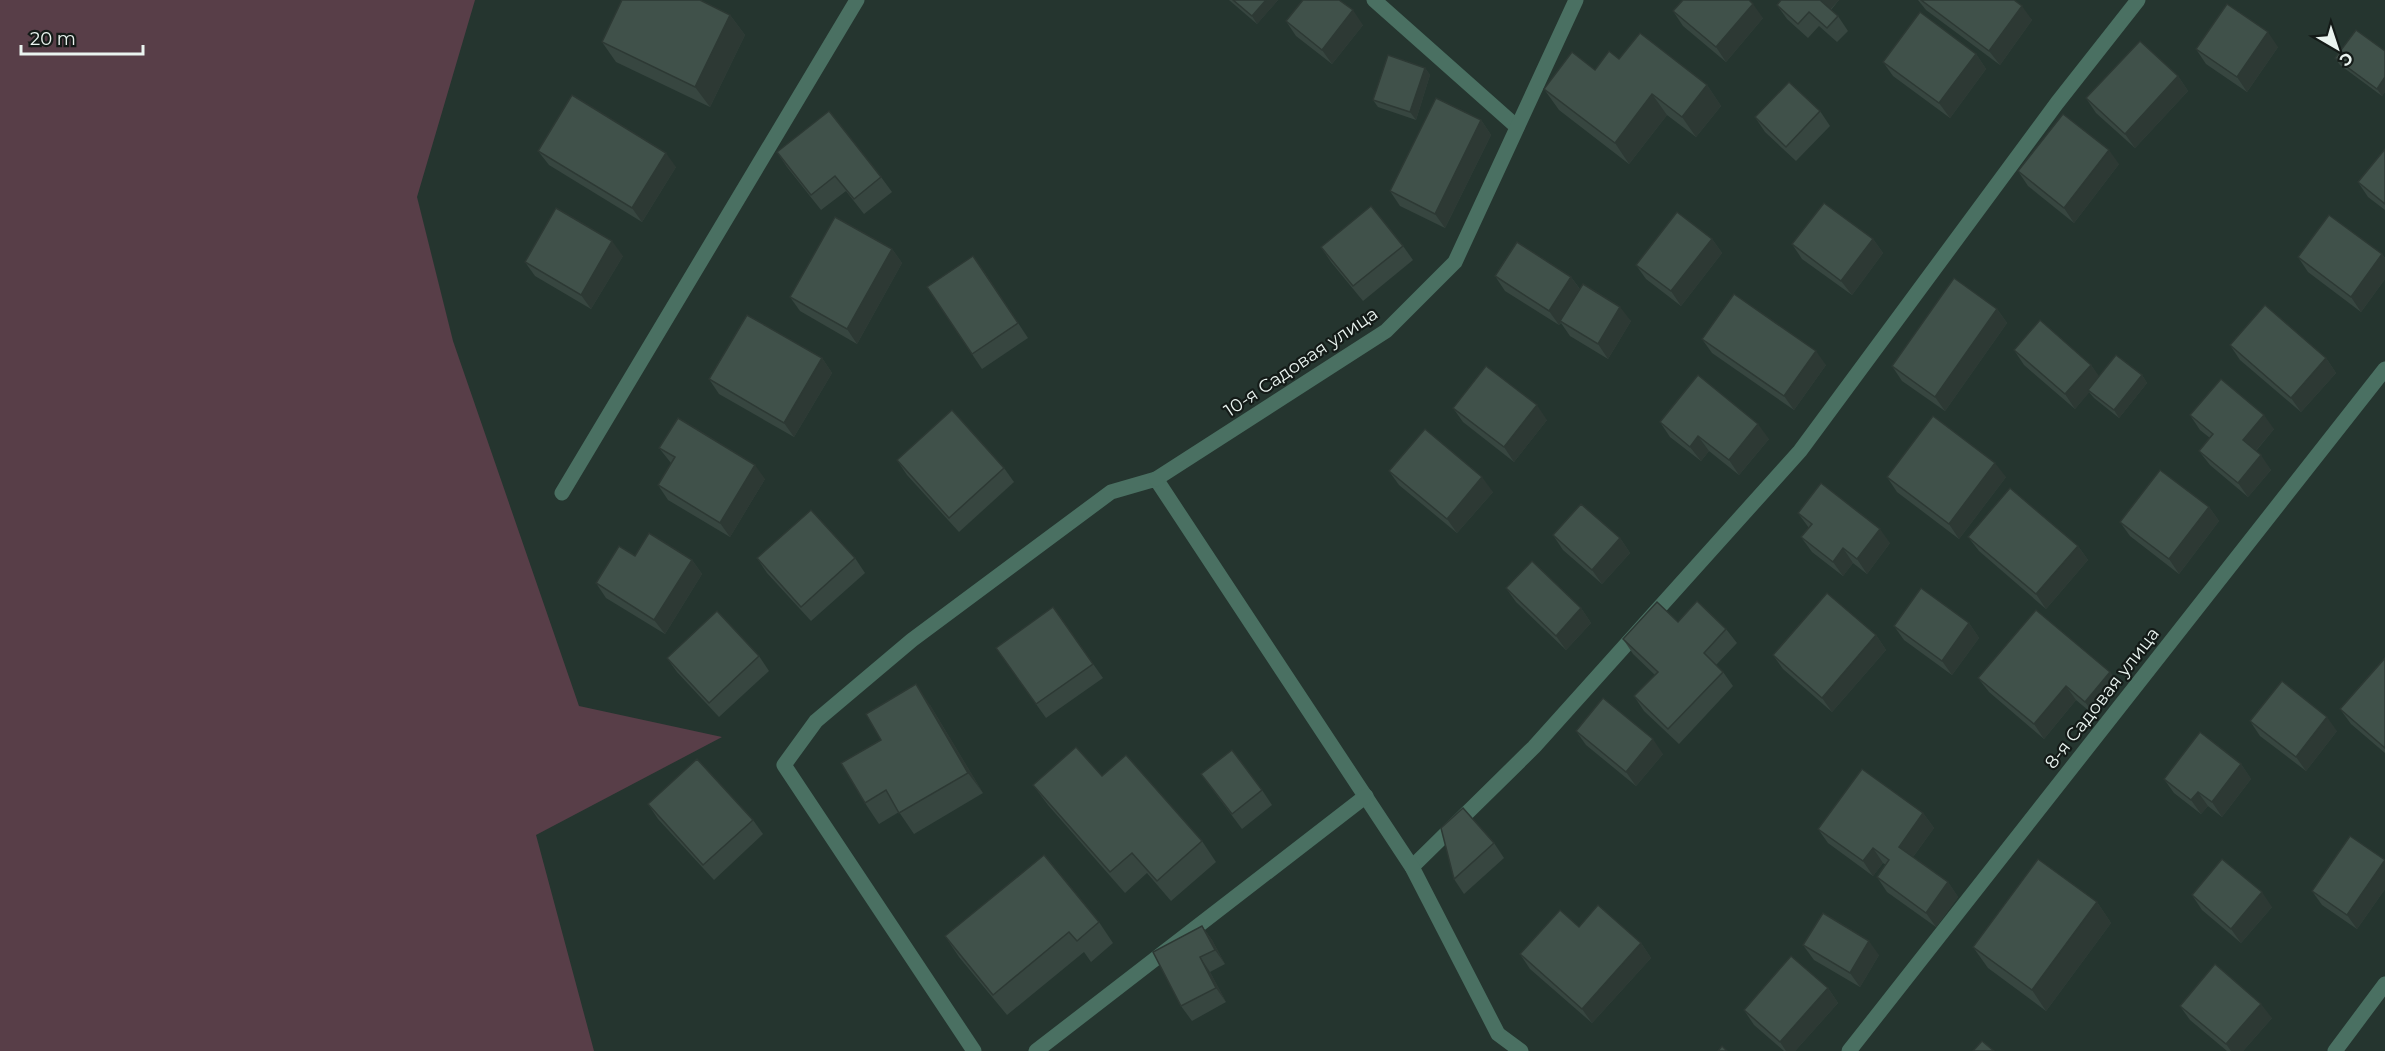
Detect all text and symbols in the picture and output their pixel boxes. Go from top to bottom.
scale bar [21,18,142,56]
north arrow [2307,18,2367,78]
text: 20 m [30,28,76,50]
text: С [2335,48,2357,71]
street label: 10-я Садовая улица [1220,302,1382,422]
street label: 8-я Садовая улица [2040,623,2164,773]

